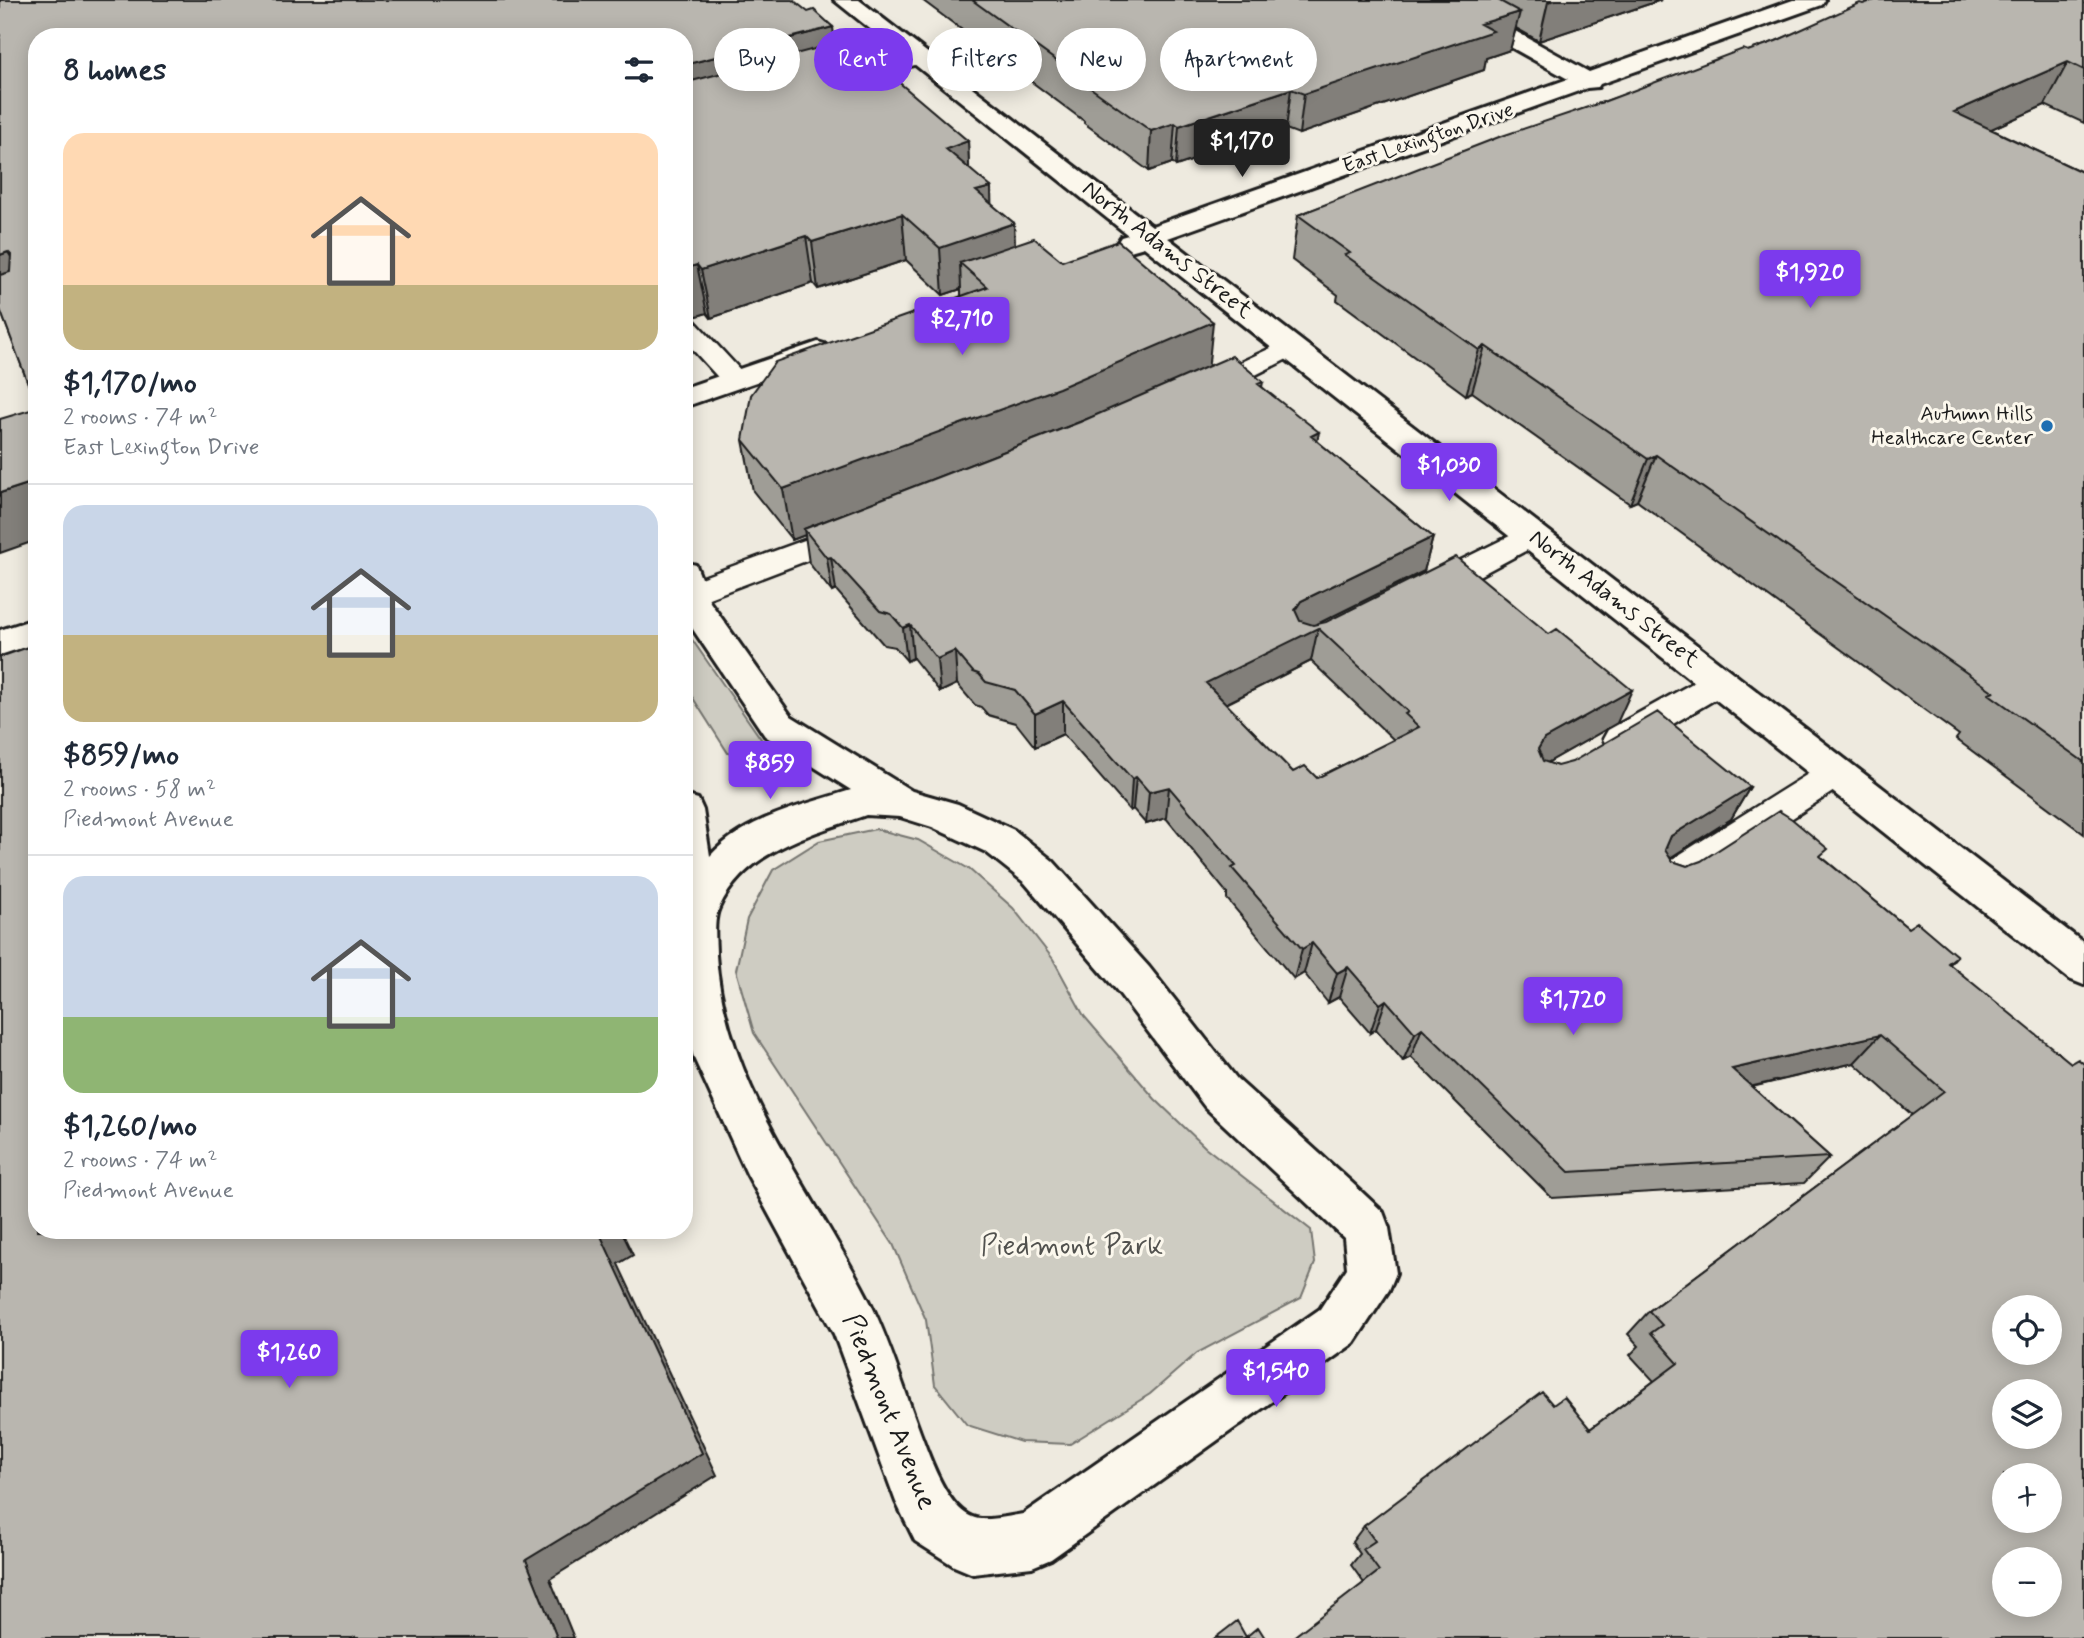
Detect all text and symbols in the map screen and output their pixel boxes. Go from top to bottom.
chip: Buy [714,28,800,91]
chip: Rent [814,28,913,91]
chip: Filters [927,28,1042,91]
chip: New [1056,28,1146,91]
chip: Apartment [1160,28,1317,91]
text: 8 homes [63,51,166,90]
icon: filters [620,51,658,89]
street label: East Lexington Drive [1339,96,1518,182]
pin: $1,170 [1185,120,1299,179]
text: $1,170 [1210,127,1274,157]
street label: North Adams Street [1075,174,1259,326]
icon: home [298,178,424,304]
pin: $1,920 [1753,250,1867,310]
text: $1,920 [1775,258,1845,288]
pin: $2,710 [905,298,1019,357]
text: $2,710 [930,305,994,335]
text: $1,170/mo [63,364,197,403]
place label: Autumn Hills Healthcare Center [1871,400,2033,452]
text: 2 rooms · 74 m² [63,403,218,433]
marker: Autumn Hills Healthcare Center [2039,418,2055,434]
text: East Lexington Drive [63,433,259,463]
pin: $1,030 [1392,444,1506,503]
text: $1,030 [1417,451,1481,481]
street label: North Adams Street [1522,523,1706,675]
icon: home [298,550,424,676]
text: $859/mo [63,736,179,775]
pin: $859 [729,742,811,801]
text: $859 [745,749,795,779]
text: 2 rooms · 58 m² [63,775,216,805]
text: Piedmont Avenue [63,805,234,835]
icon: home [298,921,424,1047]
pin: $1,720 [1516,978,1630,1037]
text: $1,720 [1540,985,1606,1015]
text: $1,260/mo [63,1107,197,1146]
text: 2 rooms · 74 m² [63,1146,218,1176]
text: Piedmont Avenue [63,1176,234,1206]
park label: Piedmont Park [981,1228,1164,1265]
map controls [1992,1295,2062,1617]
button: locate [1992,1295,2062,1365]
street label: Piedmont Avenue [833,1309,945,1515]
pin: $1,260 [232,1330,346,1390]
text: $1,260 [257,1338,321,1368]
pin: $1,540 [1219,1350,1333,1409]
text: $1,540 [1242,1357,1310,1387]
button: layers [1992,1379,2062,1449]
button: + [1992,1463,2062,1533]
button: − [1992,1547,2062,1617]

